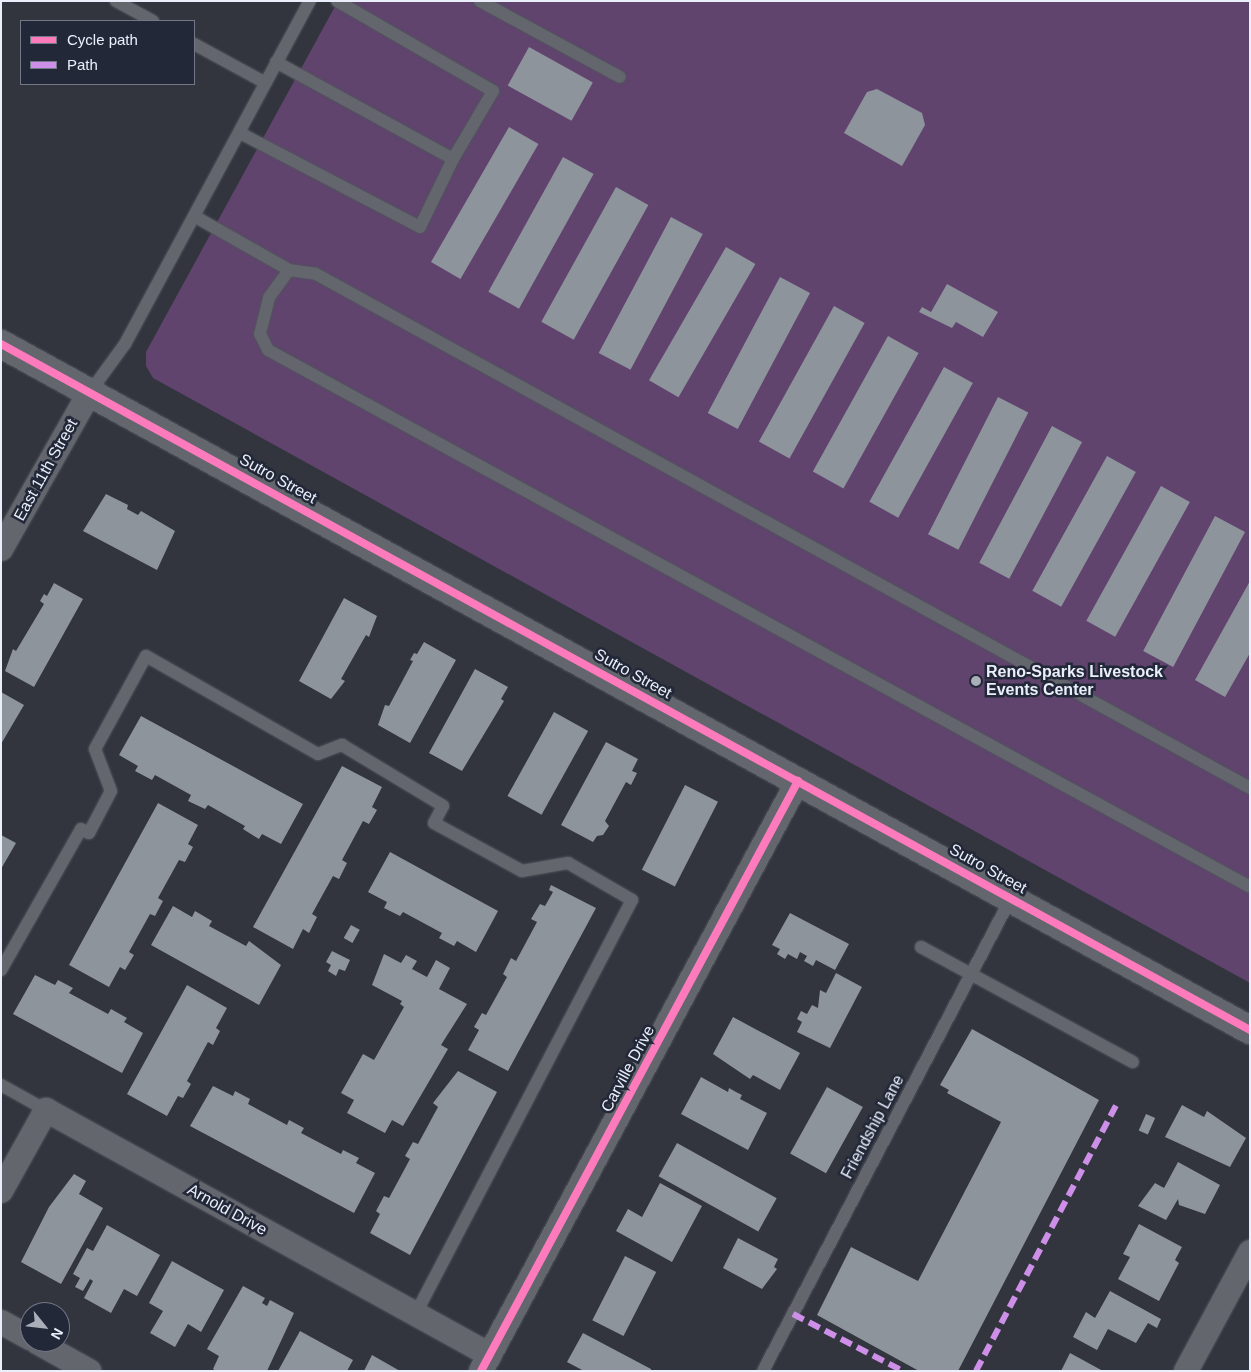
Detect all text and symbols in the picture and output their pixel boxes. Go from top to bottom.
legend [20,20,195,85]
text: Cycle path [67,31,138,48]
text: Path [67,56,98,73]
street label: East 11th Street [10,416,82,524]
street label: Sutro Street [236,450,320,508]
street label: Sutro Street [591,645,675,703]
place label: Reno-Sparks Livestock Events Center [986,662,1163,700]
marker: Reno-Sparks Livestock Events Center [970,675,982,687]
street label: Sutro Street [946,840,1030,898]
street label: Carville Drive [597,1022,659,1116]
street label: Friendship Lane [838,1072,908,1182]
street label: Arnold Drive [184,1180,270,1240]
north arrow [20,1302,70,1352]
text: N [48,1325,67,1342]

